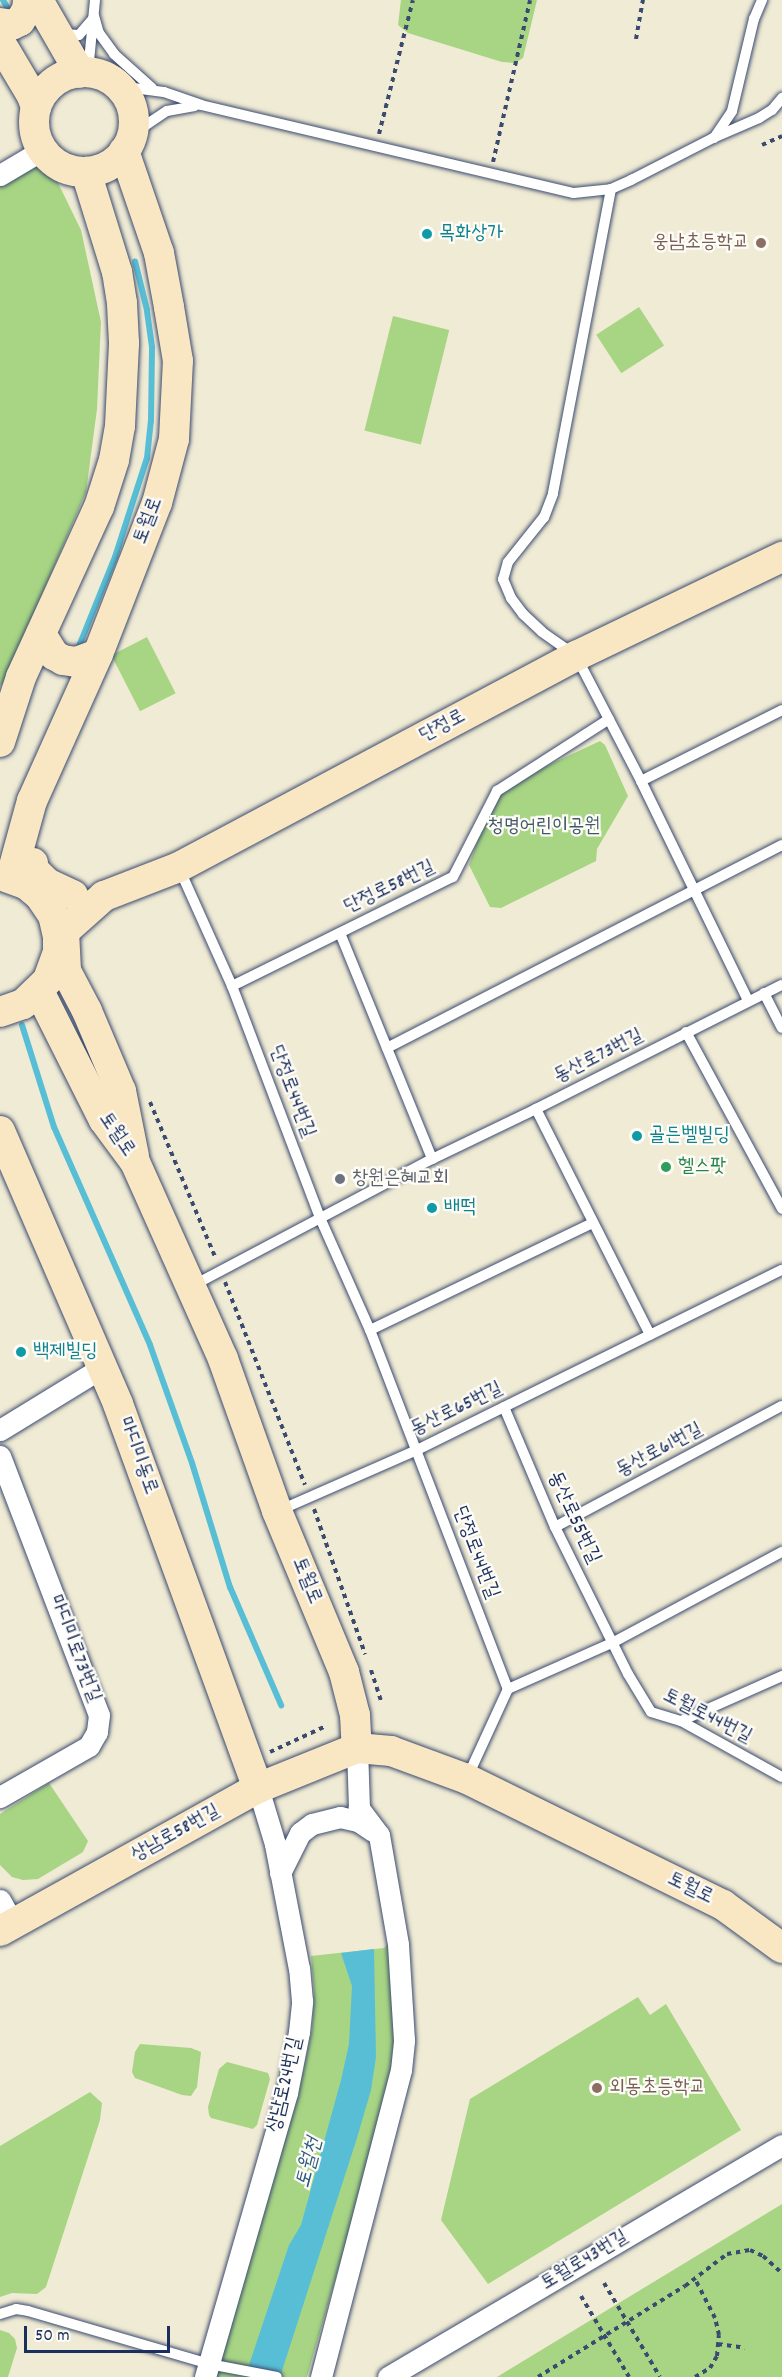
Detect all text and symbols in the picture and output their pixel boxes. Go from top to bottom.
place label: 목화상가 [439,222,503,246]
marker: 목화상가 [420,227,434,241]
place label: 웅남초등학교 [652,231,749,255]
marker: 웅남초등학교 [754,236,768,250]
street label: 토월로 [129,494,169,548]
street label: 단정로 [416,705,470,749]
park label: 청명어린이공원 [488,815,600,839]
street label: 단정로58번길 [341,856,439,920]
street label: 동산로73번길 [550,1024,648,1090]
street label: 단정로44번길 [262,1042,320,1142]
street label: 토월로 [93,1108,139,1162]
place label: 골든벨빌딩 [649,1124,729,1148]
marker: 골든벨빌딩 [630,1129,644,1143]
place label: 헬스팟 [678,1155,726,1179]
marker: 헬스팟 [659,1160,673,1174]
place label: 창원은혜교회 [352,1167,449,1191]
marker: 창원은혜교회 [333,1172,347,1186]
place label: 배떡 [444,1196,476,1220]
marker: 배떡 [425,1201,439,1215]
place label: 백제빌딩 [33,1340,97,1364]
marker: 백제빌딩 [14,1345,28,1359]
street label: 동산로65번길 [407,1377,507,1443]
street label: 마디미동로 [112,1414,162,1498]
street label: 동산로61번길 [613,1418,707,1484]
street label: 동산로55번길 [541,1468,605,1568]
street label: 단정로44번길 [446,1503,504,1603]
street label: 토월로 [286,1554,326,1608]
street label: 마디미로73번길 [43,1592,105,1706]
street label: 토월로44번길 [658,1684,756,1750]
street label: 상남로58번길 [127,1800,225,1868]
street label: 토월로 [663,1868,717,1910]
street label: 상남로24번길 [263,2035,309,2135]
place label: 외동초등학교 [609,2076,706,2100]
marker: 외동초등학교 [590,2081,604,2095]
water label: 토월천 [291,2135,329,2191]
street label: 토월로43번길 [537,2226,633,2296]
scale bar [27,2314,172,2352]
text: 50 m [35,2324,70,2349]

